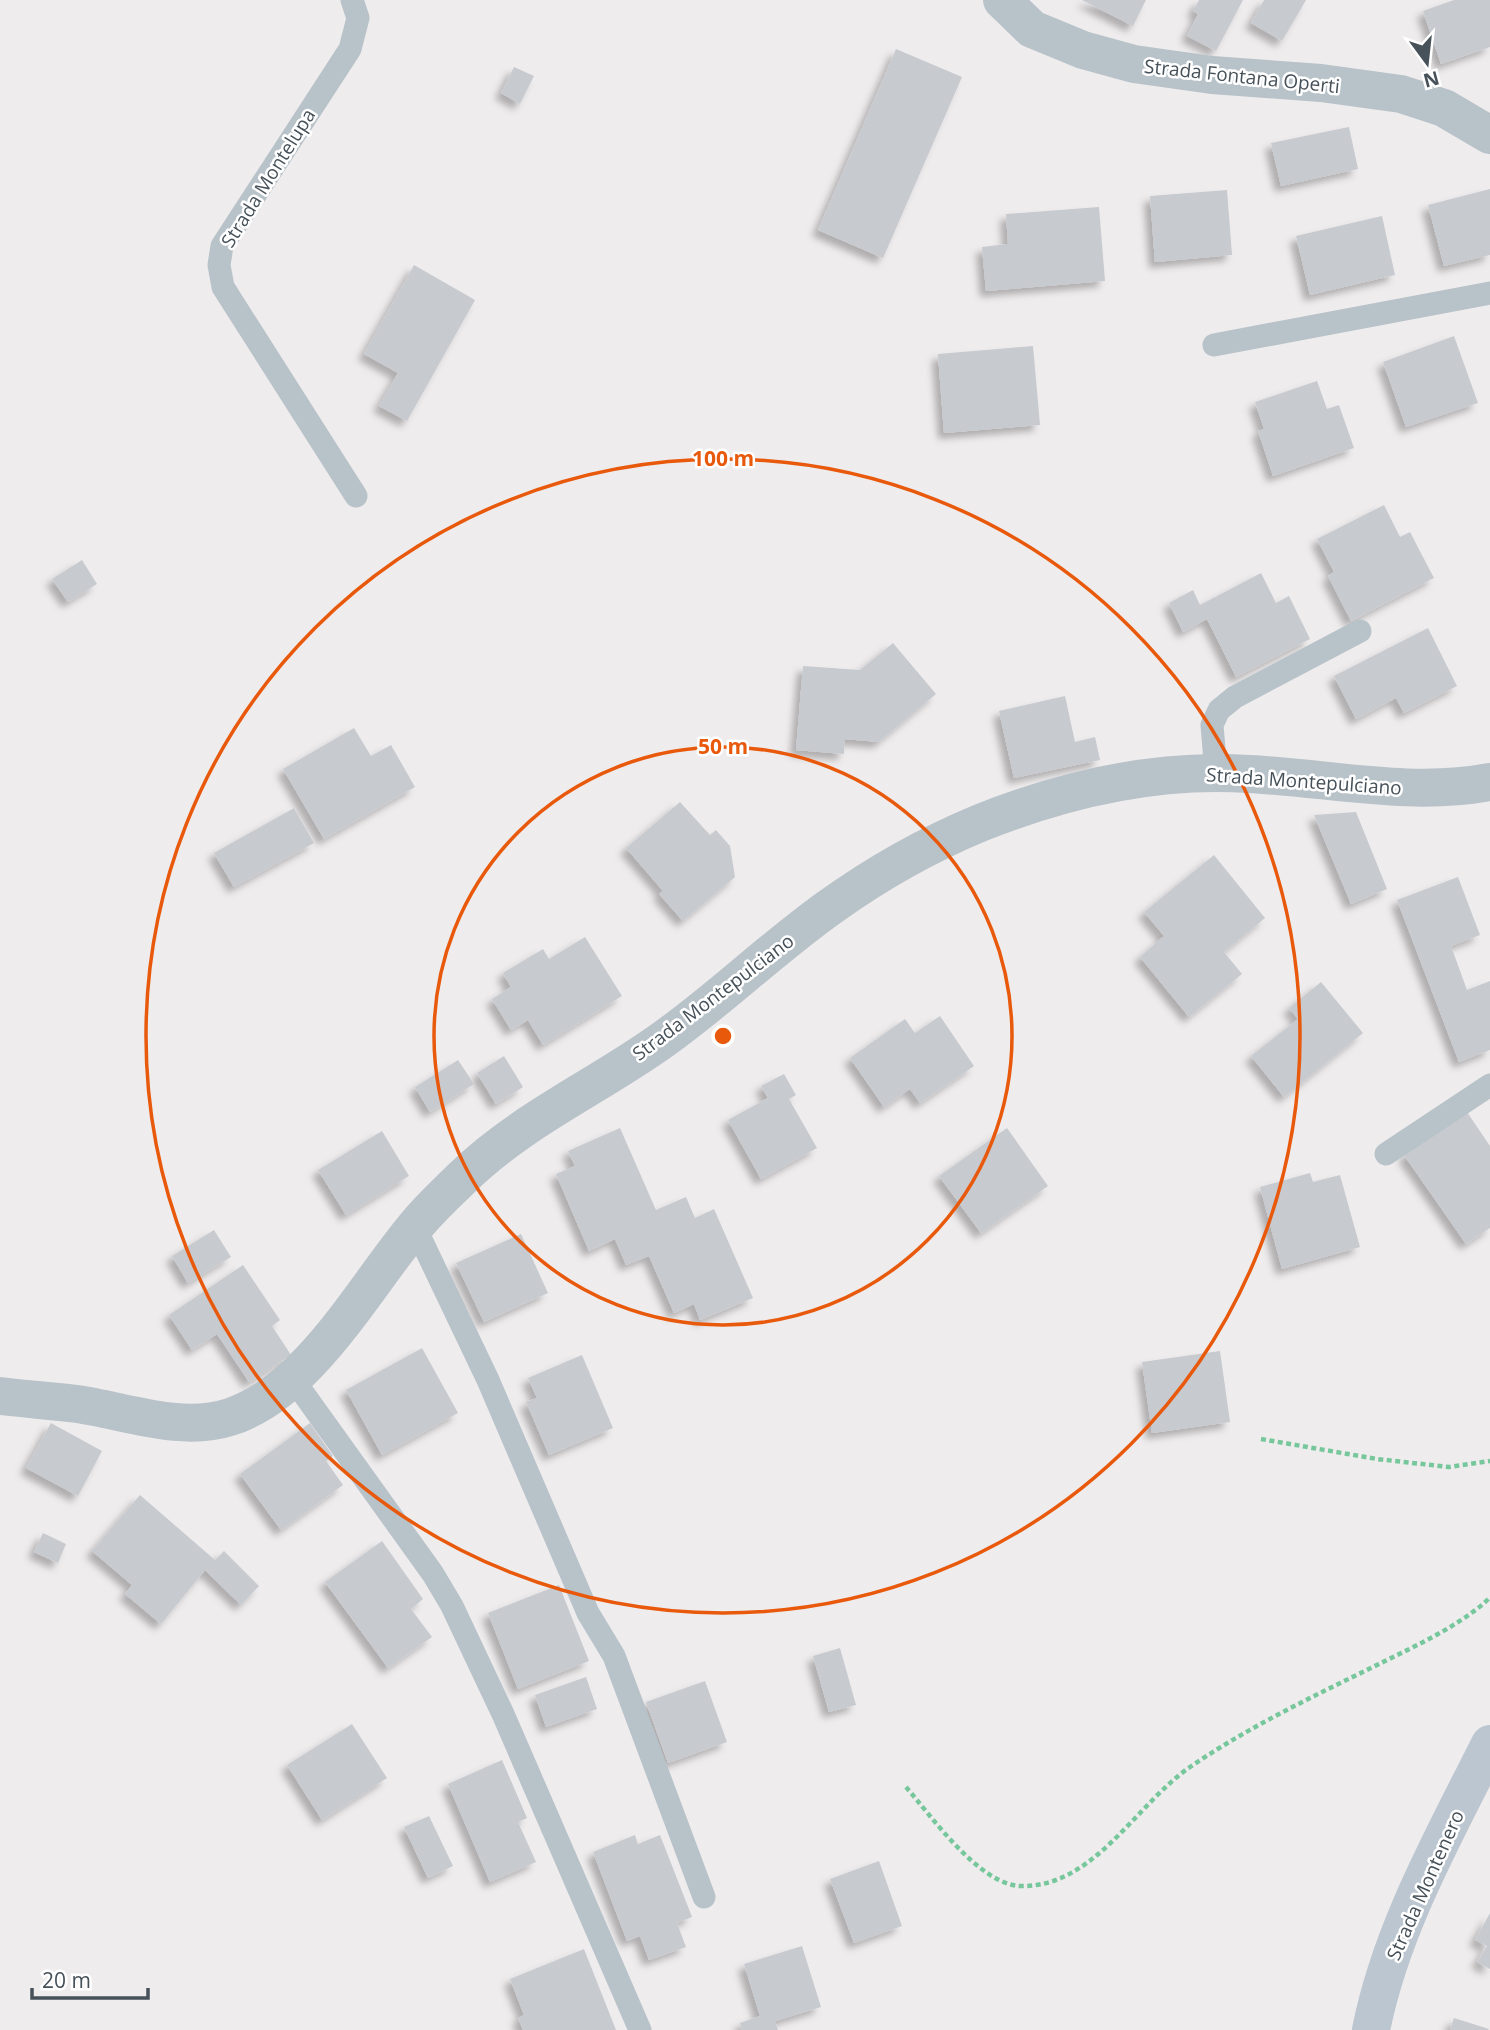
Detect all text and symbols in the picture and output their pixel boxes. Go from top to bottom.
north arrow [1392,28,1462,98]
street label: Strada Fontana Operti [1143,53,1341,99]
text: N [1421,65,1442,94]
street label: Strada Montelupa [215,104,321,252]
text: 100 m [692,444,754,472]
text: 50 m [698,732,748,760]
street label: Strada Montepulciano [1205,761,1403,801]
street label: Strada Montepulciano [627,928,799,1066]
centre of rings [711,1024,735,1048]
street label: Strada Montenero [1380,1806,1470,1964]
scale bar [32,1956,147,2000]
text: 20 m [42,1966,91,1994]

